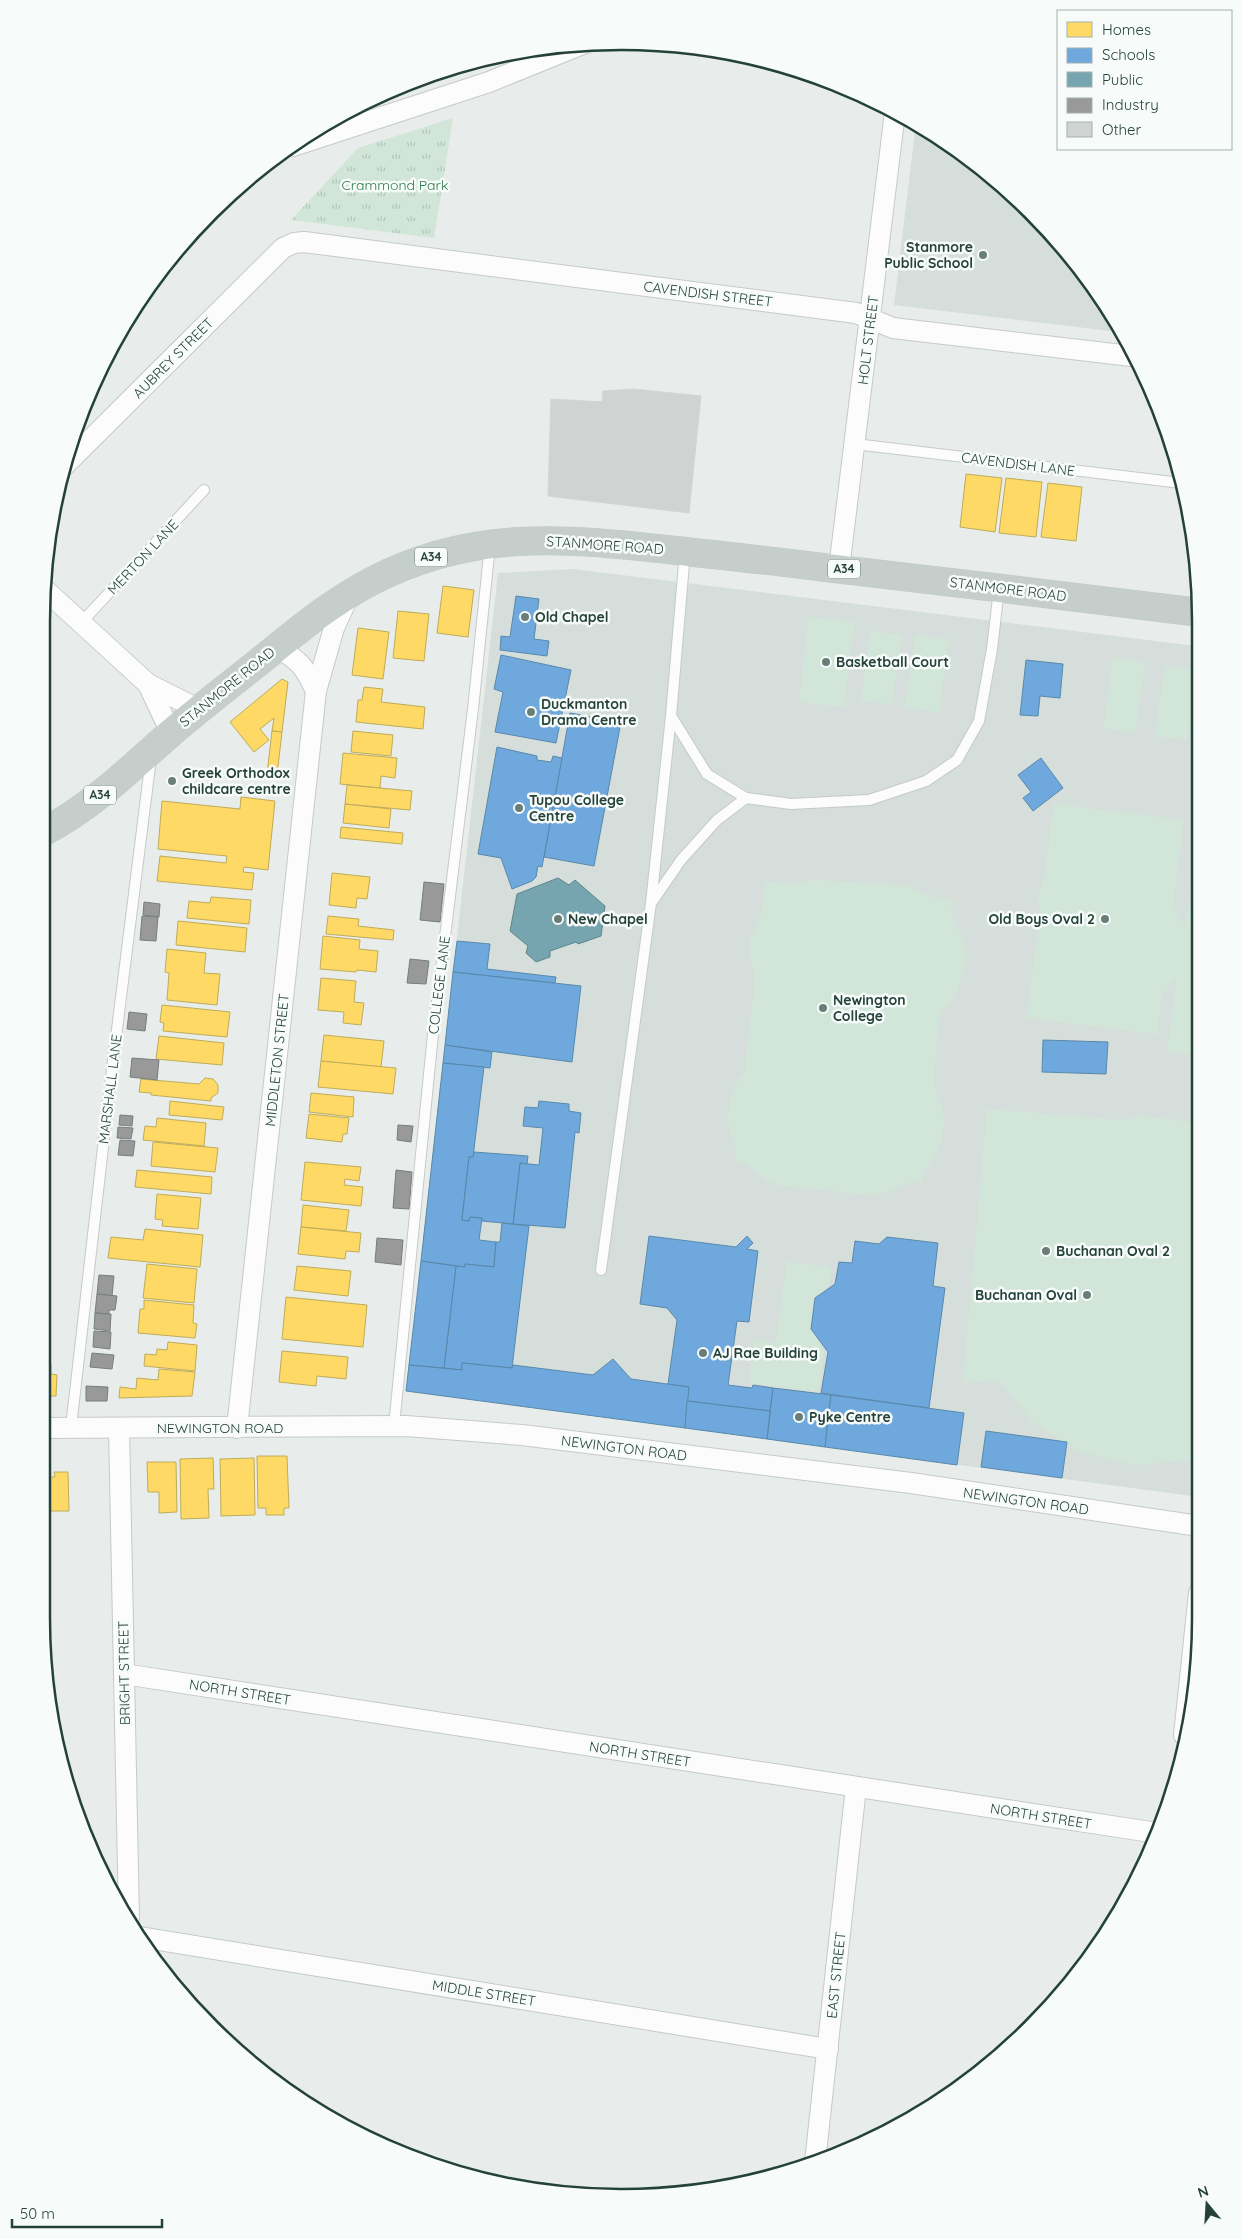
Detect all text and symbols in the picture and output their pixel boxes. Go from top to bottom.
legend [1057,10,1232,150]
text: Homes [1102,20,1151,39]
text: Schools [1102,45,1155,64]
text: Public [1102,70,1143,89]
text: Industry [1102,95,1159,114]
text: Other [1102,120,1142,139]
park label: Crammond Park [342,176,448,194]
place label: Stanmore Public School [884,238,973,272]
marker: Stanmore Public School [977,249,989,261]
street label: CAVENDISH STREET [643,277,773,311]
street label: HOLT STREET [854,294,882,386]
street label: AUBREY STREET [129,314,217,402]
street label: CAVENDISH LANE [960,448,1076,480]
street label: MERTON LANE [104,516,182,598]
street label: STANMORE ROAD [546,532,664,558]
road number: A34 [415,548,447,566]
road number: A34 [828,560,860,578]
street label: STANMORE ROAD [949,573,1067,605]
place label: Old Chapel [535,608,609,626]
marker: Old Chapel [519,611,531,623]
street label: STANMORE ROAD [176,643,278,731]
place label: Basketball Court [836,653,949,671]
marker: Basketball Court [820,656,832,668]
place label: Duckmanton Drama Centre [541,695,636,729]
marker: Duckmanton Drama Centre [525,706,537,718]
place label: Greek Orthodox childcare centre [182,764,291,798]
marker: Greek Orthodox childcare centre [166,775,178,787]
road number: A34 [84,786,116,804]
place label: Tupou College Centre [529,791,624,825]
marker: Tupou College Centre [513,802,525,814]
place label: New Chapel [568,910,648,928]
place label: Old Boys Oval 2 [988,910,1095,928]
marker: New Chapel [552,913,564,925]
marker: Old Boys Oval 2 [1099,913,1111,925]
street label: COLLEGE LANE [424,935,454,1035]
place label: Newington College [833,991,906,1025]
street label: MIDDLETON STREET [261,993,293,1127]
marker: Newington College [817,1002,829,1014]
street label: MARSHALL LANE [94,1033,126,1145]
place label: Buchanan Oval 2 [1056,1242,1170,1260]
marker: Buchanan Oval 2 [1040,1245,1052,1257]
place label: Buchanan Oval [975,1286,1077,1304]
marker: Buchanan Oval [1081,1289,1093,1301]
place label: AJ Rae Building [713,1344,818,1362]
marker: AJ Rae Building [697,1347,709,1359]
place label: Pyke Centre [809,1408,891,1426]
marker: Pyke Centre [793,1411,805,1423]
street label: NEWINGTON ROAD [157,1419,283,1437]
street label: NEWINGTON ROAD [560,1431,688,1465]
street label: NEWINGTON ROAD [962,1483,1090,1519]
street label: BRIGHT STREET [114,1621,134,1725]
street label: NORTH STREET [188,1675,292,1709]
street label: NORTH STREET [588,1737,692,1771]
street label: NORTH STREET [989,1799,1093,1833]
street label: EAST STREET [822,1931,850,2019]
street label: MIDDLE STREET [431,1976,537,2010]
north arrow [1182,2179,1232,2229]
text: N [1195,2181,1211,2202]
scale bar [12,2196,162,2228]
text: 50 m [20,2204,55,2223]

